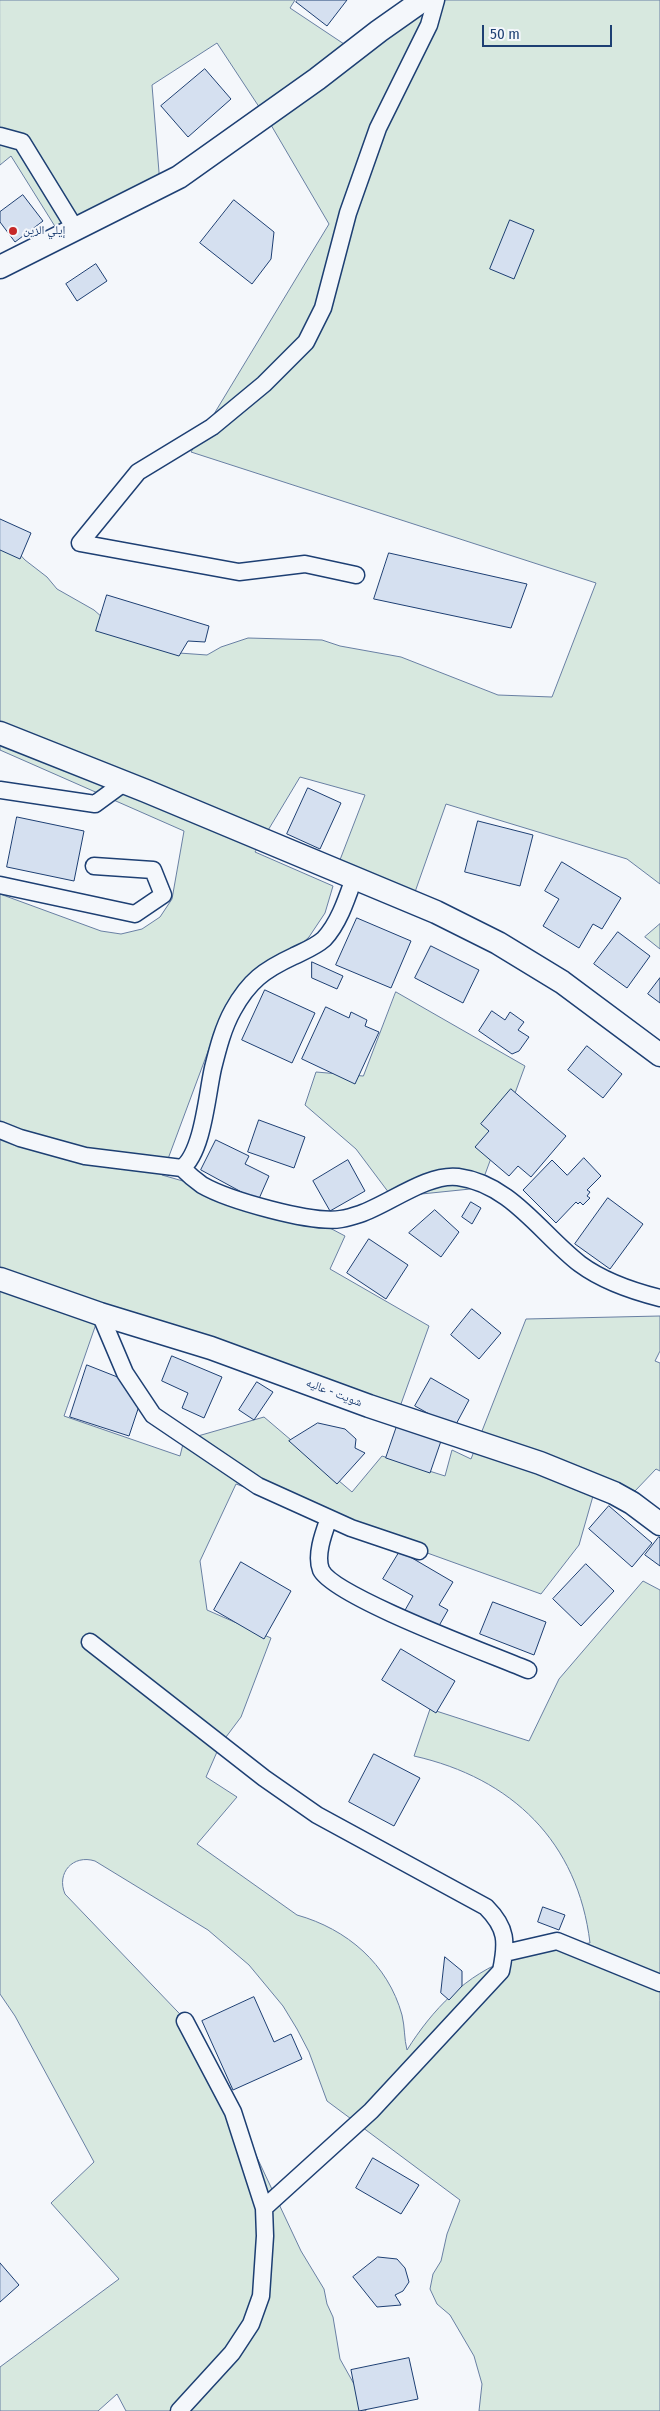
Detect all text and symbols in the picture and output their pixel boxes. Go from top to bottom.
scale bar [485,15,615,47]
text: 50 m [490,25,520,43]
place label: إيلي الزين [23,224,65,238]
marker: إيلي الزين [7,225,19,237]
street label: شويت - عاليه [304,1376,364,1410]

